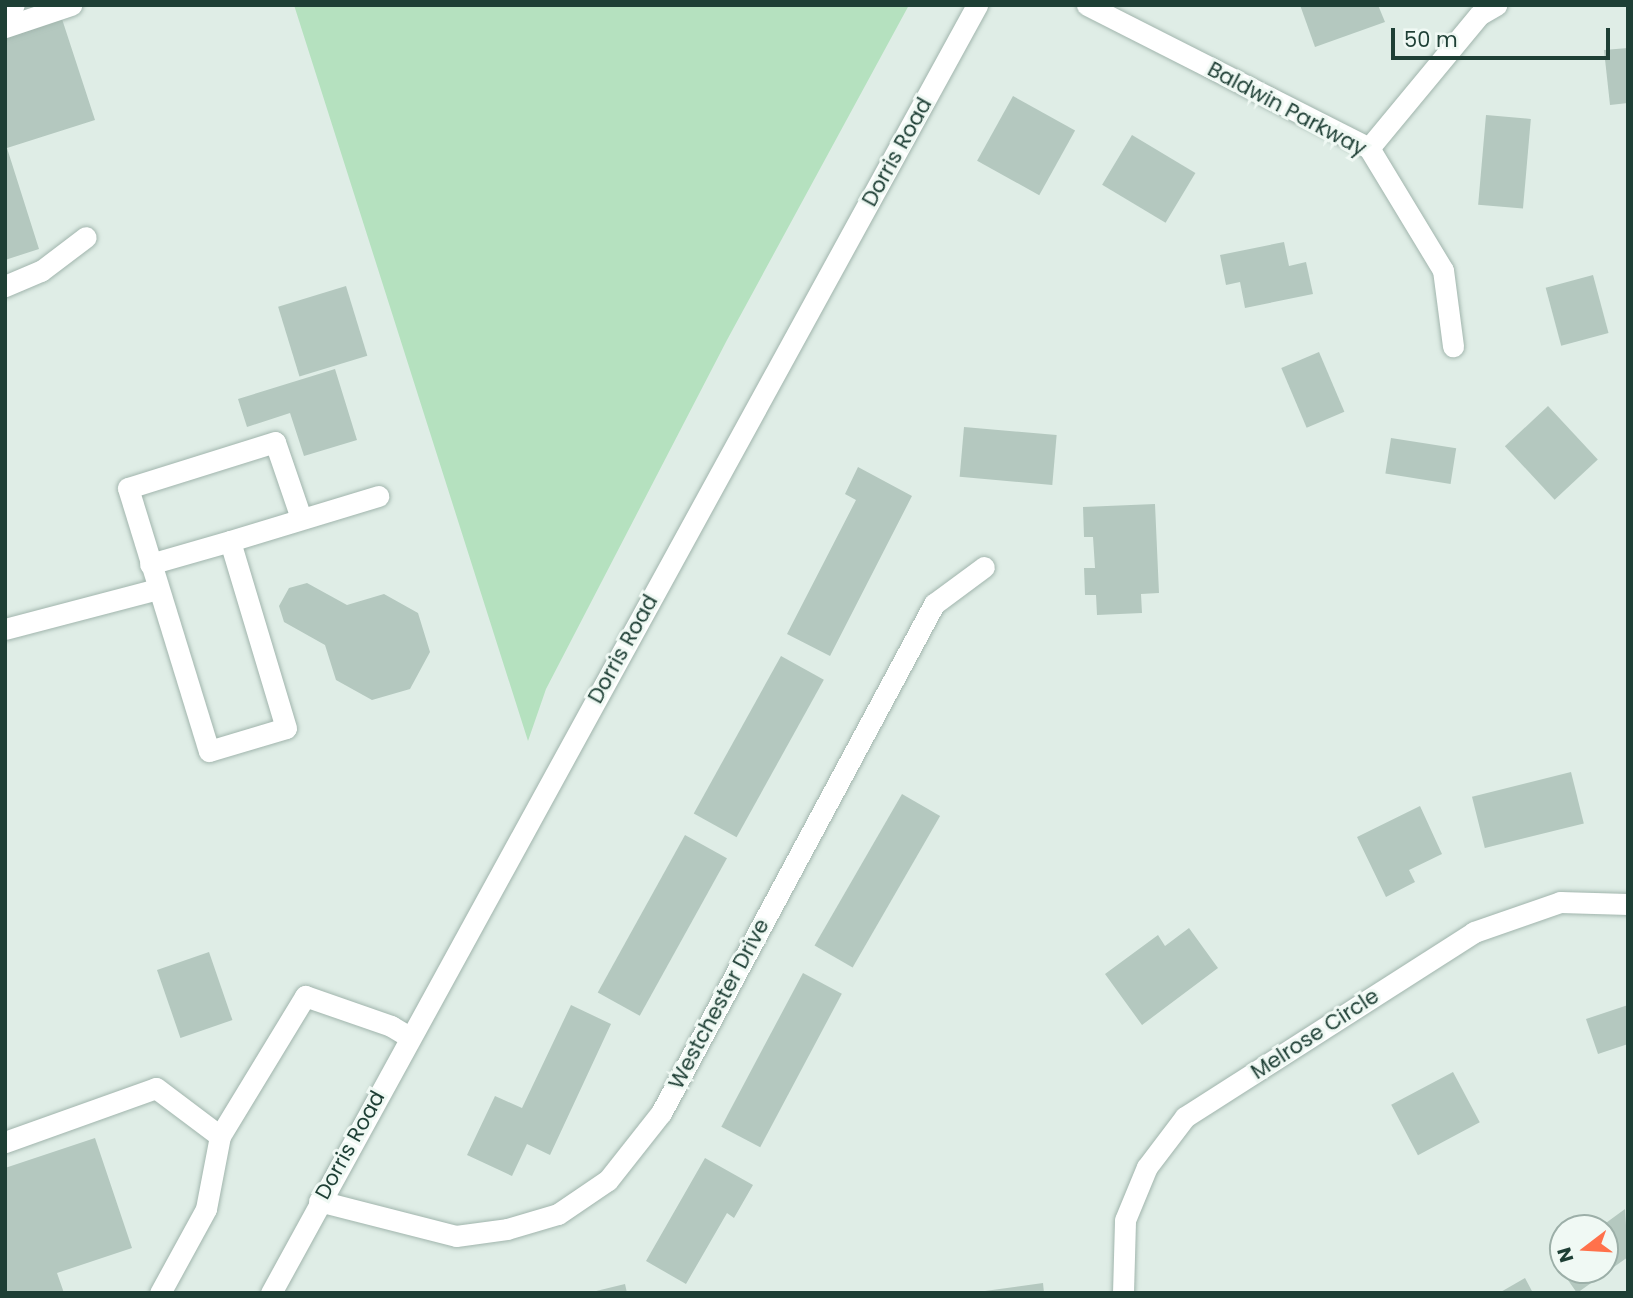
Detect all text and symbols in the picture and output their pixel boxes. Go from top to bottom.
scale bar [1395,14,1614,58]
text: 50 m [1404,25,1458,54]
street label: Baldwin Parkway [1203,57,1371,161]
street label: Dorris Road [857,93,937,211]
street label: Dorris Road [583,590,663,708]
street label: Westchester Drive [663,915,775,1093]
street label: Melrose Circle [1246,983,1384,1085]
street label: Dorris Road [310,1086,390,1204]
north arrow [1549,1214,1619,1284]
text: N [1550,1244,1580,1265]

